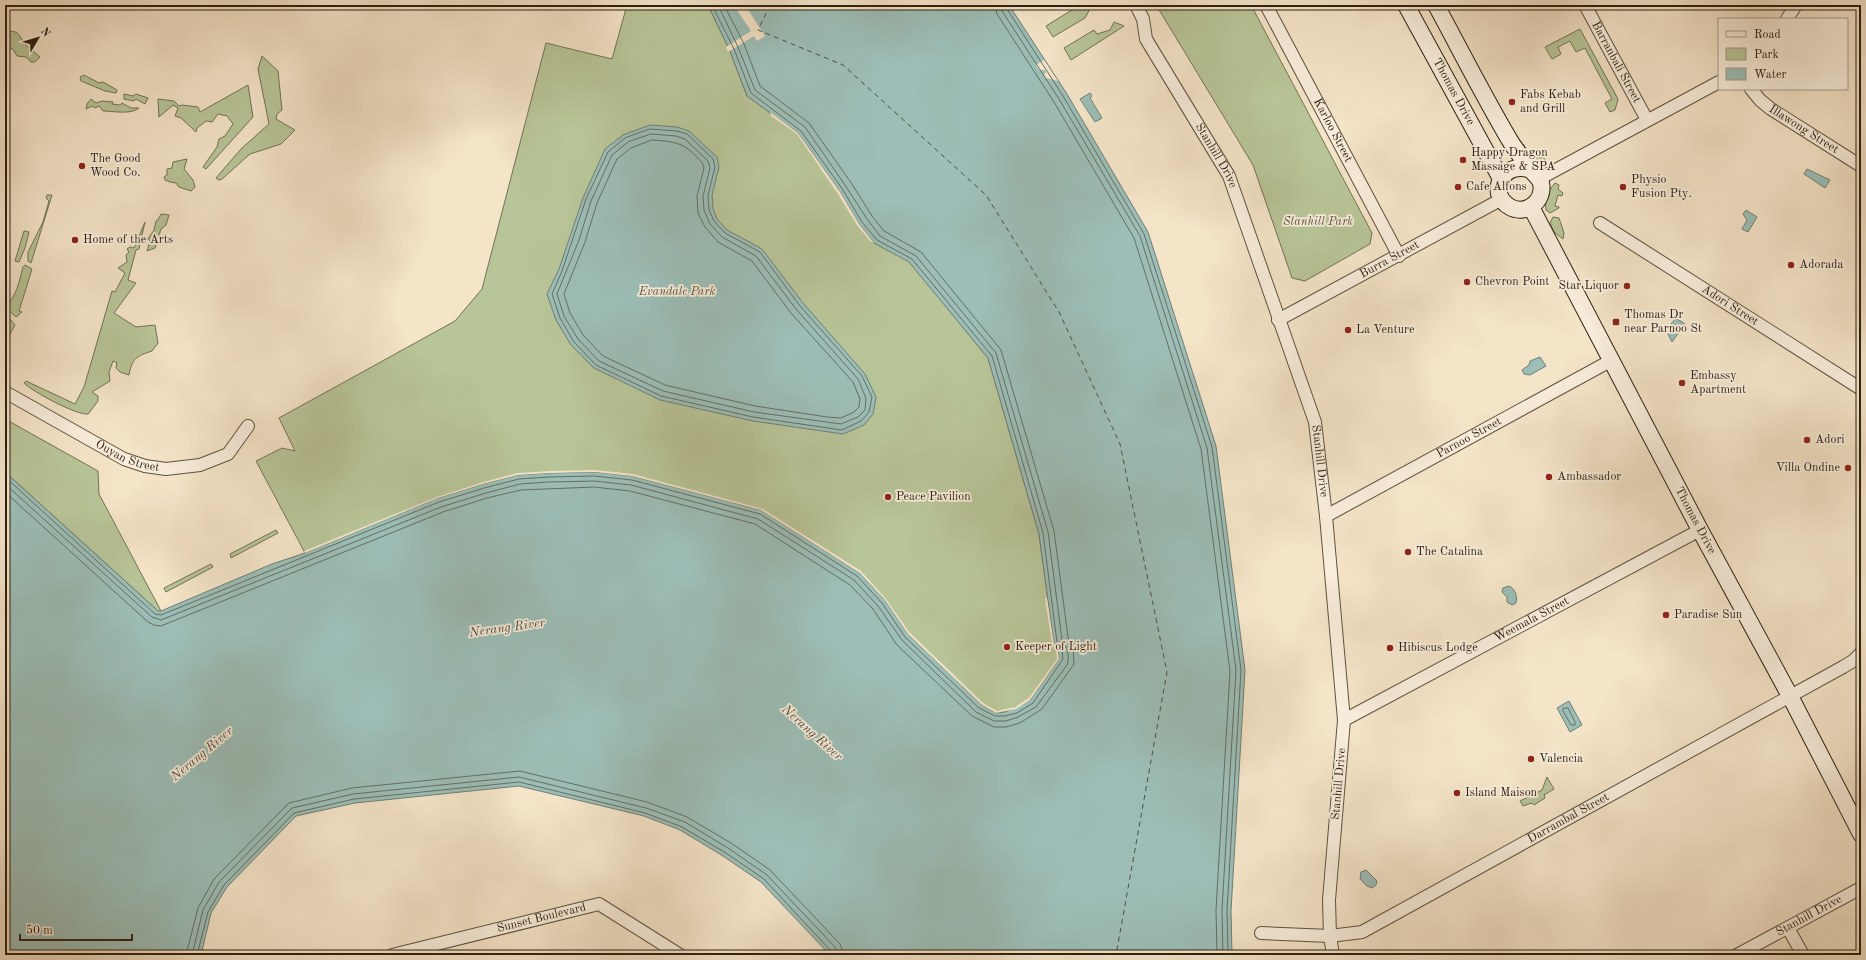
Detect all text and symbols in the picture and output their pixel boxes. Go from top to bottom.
north arrow [18,18,58,58]
legend [1718,18,1848,90]
street label: Barranbali Street [1589,20,1643,105]
text: N [38,26,52,40]
text: Road [1754,29,1781,41]
text: Park [1754,49,1779,61]
street label: Thomas Drive [1430,57,1477,128]
text: Water [1754,69,1787,81]
place label: Fabs Kebab and Grill [1520,89,1581,115]
street label: Karloo Street [1311,97,1354,164]
marker: Fabs Kebab and Grill [1507,97,1517,107]
street label: Illawong Street [1767,103,1840,156]
street label: Stanhill Drive [1193,121,1239,190]
place label: Happy Dragon Massage & SPA [1471,147,1555,173]
place label: The Good Wood Co. [90,153,141,179]
marker: Happy Dragon Massage & SPA [1458,155,1468,165]
marker: The Good Wood Co. [77,161,87,171]
place label: Physio Fusion Pty. [1631,174,1692,200]
place label: Cafe Alfons [1466,181,1527,193]
marker: Cafe Alfons [1453,182,1463,192]
marker: Physio Fusion Pty. [1618,182,1628,192]
park label: Stanhill Park [1283,216,1353,228]
place label: Home of the Arts [83,234,173,246]
marker: Home of the Arts [70,235,80,245]
street label: Burra Street [1358,239,1421,281]
place label: Adorada [1799,259,1843,271]
marker: Adorada [1786,260,1796,270]
place label: Chevron Point [1475,276,1550,288]
marker: Chevron Point [1462,277,1472,287]
place label: Star Liquor [1559,280,1619,292]
marker: Star Liquor [1622,281,1632,291]
street label: Adori Street [1699,283,1760,328]
park label: Evandale Park [638,286,715,298]
place label: Thomas Dr near Parnoo St [1624,309,1702,335]
marker: Thomas Dr near Parnoo St [1611,317,1621,327]
place label: La Venture [1356,324,1415,336]
marker: La Venture [1343,325,1353,335]
place label: Embassy Apartment [1690,370,1746,396]
marker: Embassy Apartment [1677,378,1687,388]
street label: Parnoo Street [1435,415,1504,460]
street label: Stanhill Drive [1309,424,1330,498]
place label: Adori [1815,434,1845,446]
marker: Adori [1802,435,1812,445]
street label: Ouyan Street [93,438,160,474]
place label: Villa Ondine [1776,462,1840,474]
marker: Villa Ondine [1843,463,1853,473]
place label: Ambassador [1557,471,1621,483]
marker: Ambassador [1544,472,1554,482]
street label: Thomas Drive [1673,485,1718,557]
place label: Peace Pavilion [896,491,971,503]
marker: Peace Pavilion [883,492,893,502]
place label: The Catalina [1416,546,1483,558]
marker: The Catalina [1403,547,1413,557]
street label: Weemala Street [1493,595,1571,644]
place label: Paradise Sun [1674,609,1743,621]
marker: Paradise Sun [1661,610,1671,620]
water label: Nerang River [467,616,546,640]
place label: Keeper of Light [1015,641,1097,653]
marker: Keeper of Light [1002,642,1012,652]
place label: Hibiscus Lodge [1398,642,1478,654]
marker: Hibiscus Lodge [1385,643,1395,653]
water label: Nerang River [779,702,845,764]
water label: Nerang River [168,724,236,784]
street label: Stanhill Drive [1330,747,1348,821]
place label: Valencia [1539,753,1583,765]
marker: Valencia [1526,754,1536,764]
place label: Island Maison [1465,787,1538,799]
marker: Island Maison [1452,788,1462,798]
street label: Darrambal Street [1526,791,1611,846]
street label: Stanhill Drive [1774,893,1844,939]
street label: Sunset Boulevard [496,901,587,935]
scale bar [20,916,132,942]
text: 50 m [26,924,53,937]

